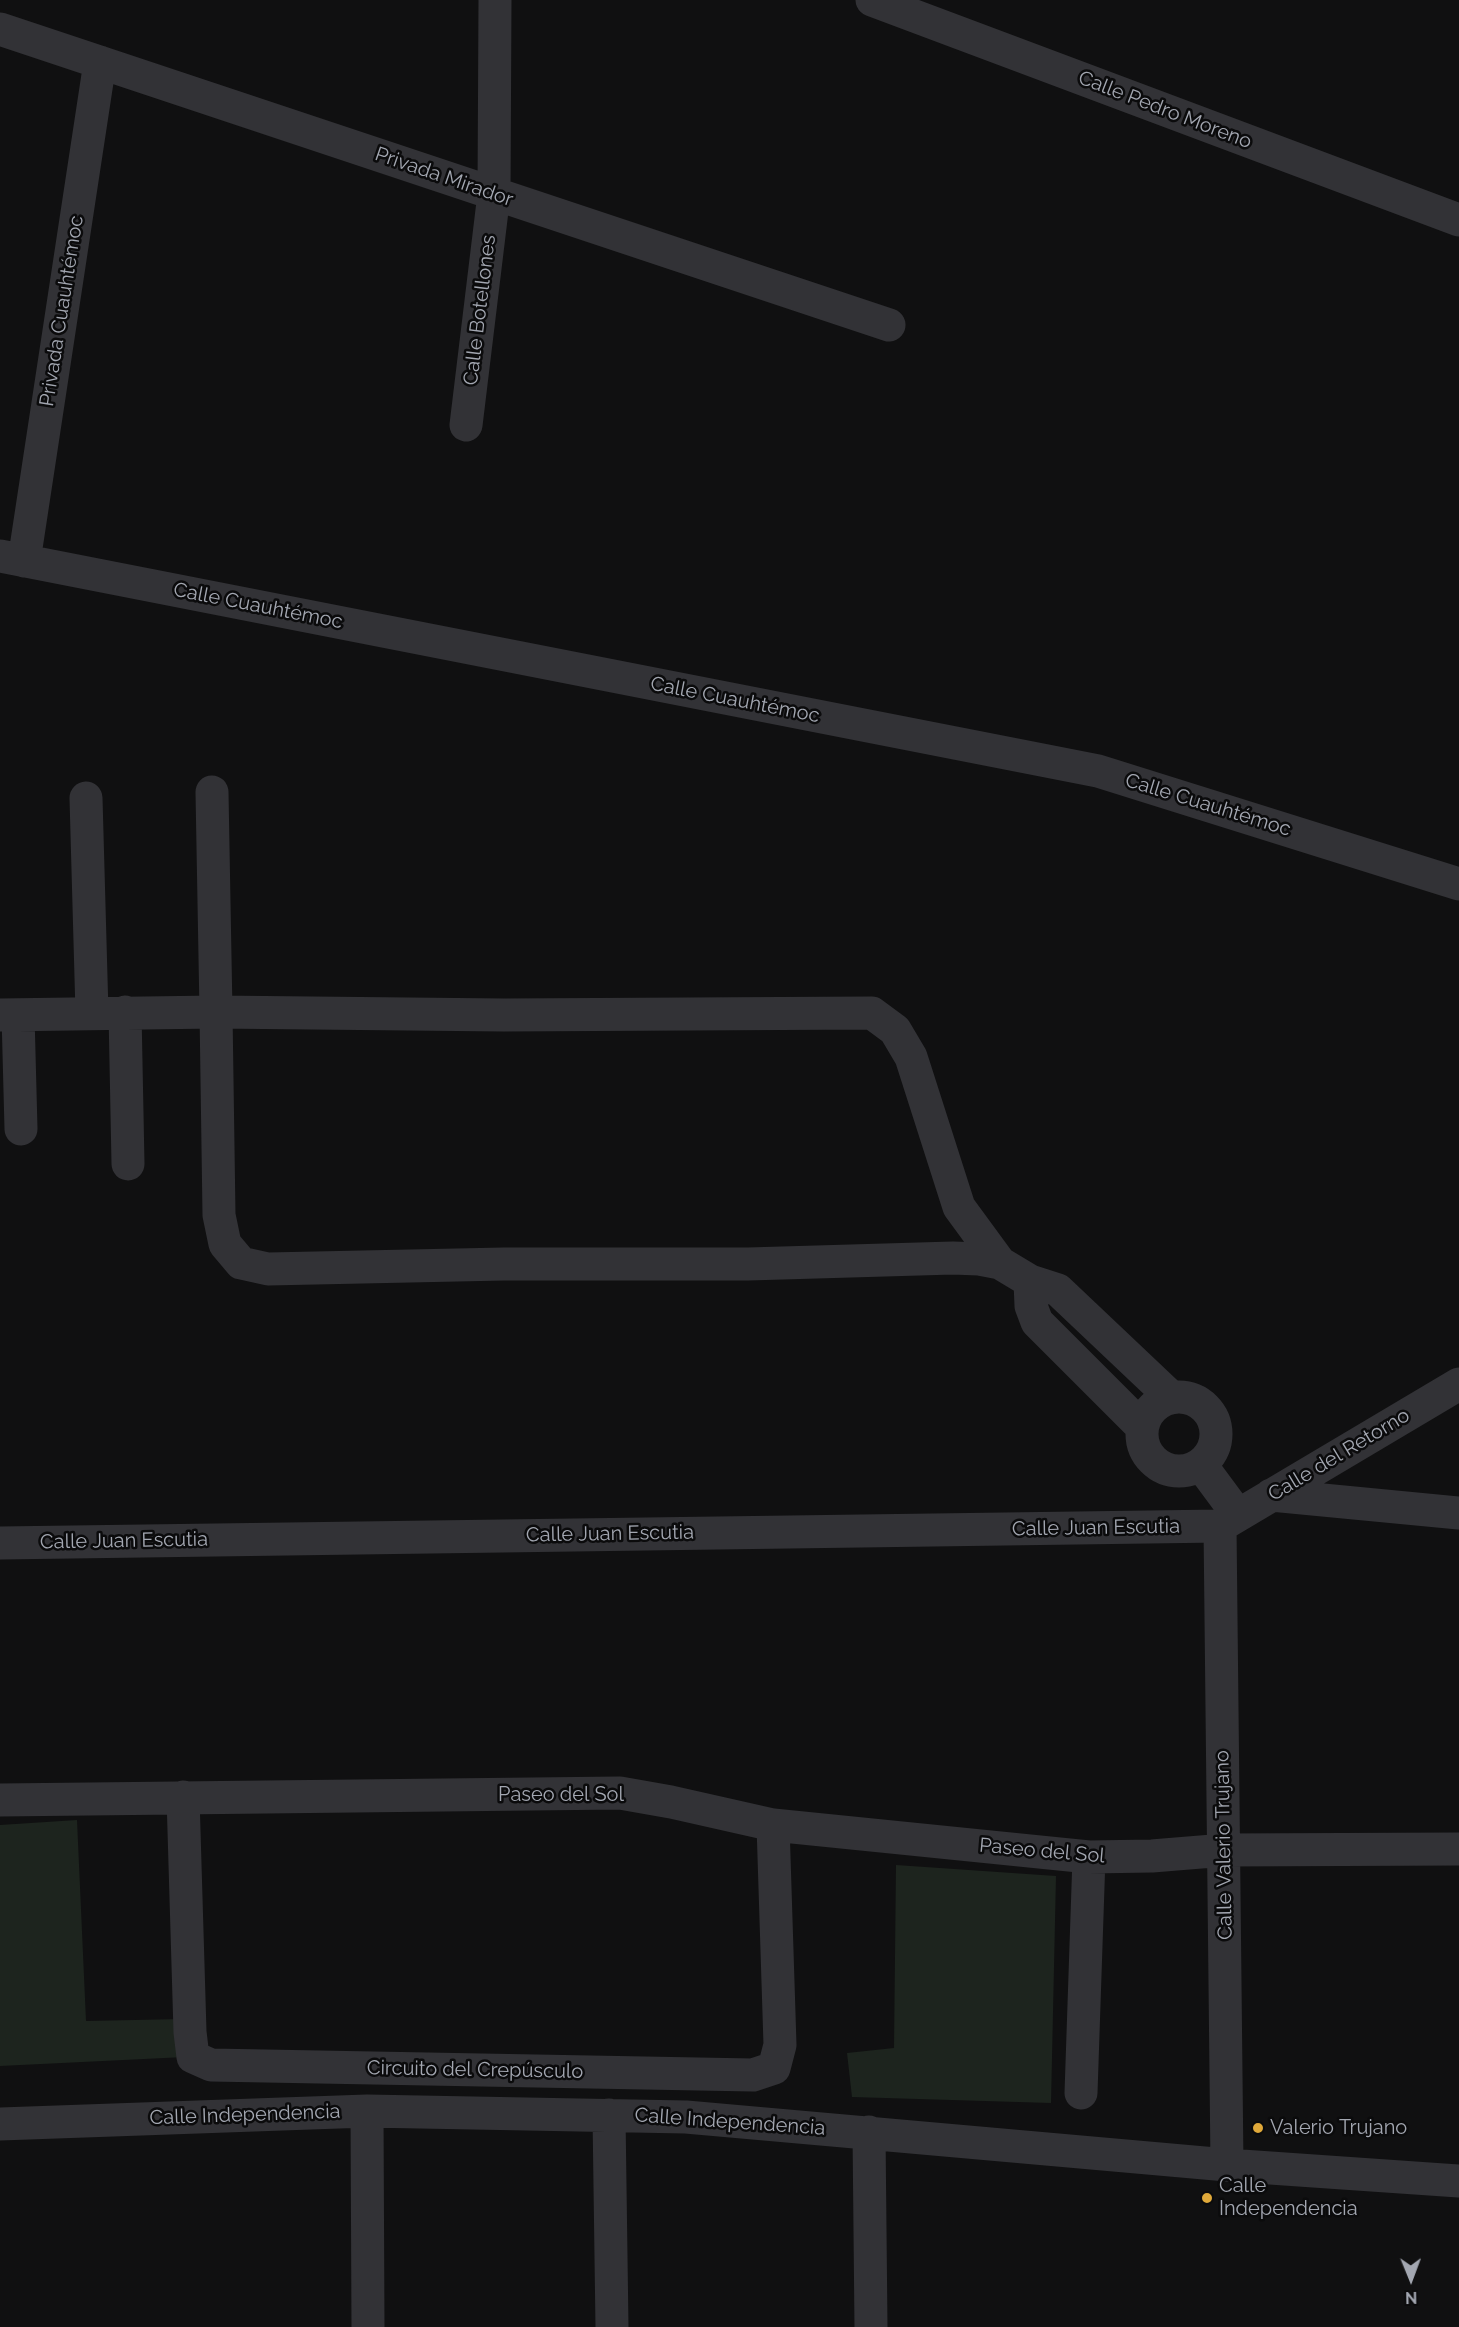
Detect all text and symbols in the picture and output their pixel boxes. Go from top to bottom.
street label: Calle Pedro Moreno [1075,66,1255,154]
street label: Privada Mirador [372,142,516,212]
street label: Privada Cuauhtémoc [35,214,89,408]
street label: Calle Botellones [459,233,501,387]
street label: Calle Cuauhtémoc [171,578,345,634]
street label: Calle Cuauhtémoc [648,672,822,728]
street label: Calle Cuauhtémoc [1122,768,1294,842]
street label: Calle del Retorno [1264,1403,1414,1507]
street label: Calle Juan Escutia [1012,1515,1180,1541]
street label: Calle Juan Escutia [526,1521,694,1547]
street label: Calle Juan Escutia [40,1528,208,1554]
street label: Calle Valerio Trujano [1210,1750,1238,1940]
street label: Paseo del Sol [498,1783,624,1807]
street label: Paseo del Sol [978,1834,1106,1868]
street label: Circuito del Crepúsculo [367,2056,583,2084]
street label: Calle Independencia [149,2100,341,2130]
street label: Calle Independencia [634,2103,826,2141]
place label: Valerio Trujano [1270,2116,1407,2140]
marker: Valerio Trujano [1251,2121,1265,2135]
place label: Calle Independencia [1219,2174,1358,2221]
marker: Calle Independencia [1200,2191,1214,2205]
north arrow [1381,2249,1441,2309]
text: N [1405,2288,1418,2307]

